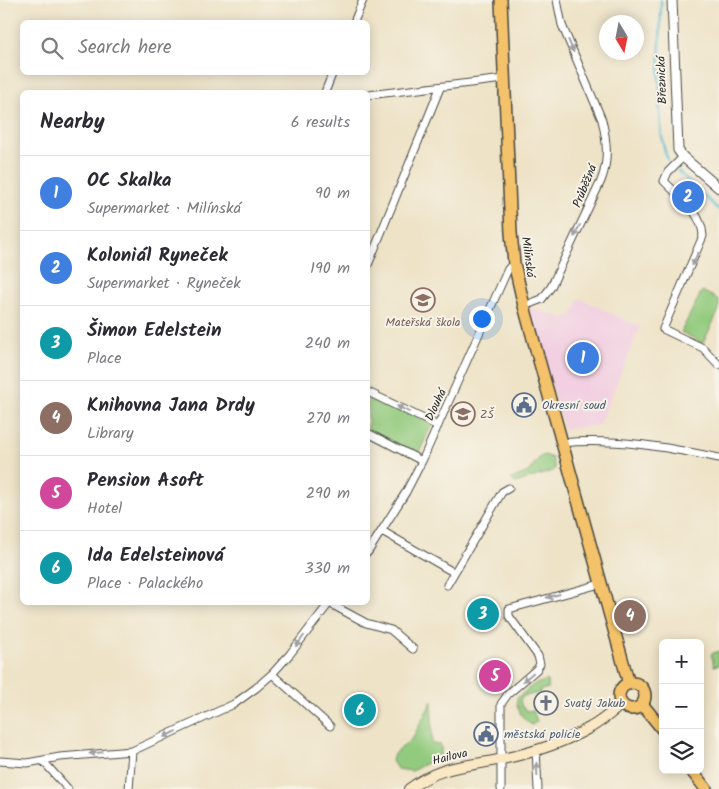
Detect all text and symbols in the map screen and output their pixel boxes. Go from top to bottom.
north arrow [599,15,644,60]
search box [20,20,370,75]
text: Search here [78,33,172,63]
icon: search [38,34,66,62]
one-way arrow [567,39,575,53]
street label: Březnická [652,54,672,104]
text: Nearby [40,106,105,139]
text: 6 results [291,110,350,135]
street label: Průběžná [568,160,603,210]
text: OC Skalka [87,166,171,196]
pin: 2 [672,178,704,216]
text: 1 [54,181,58,206]
text: 90 m [315,181,350,206]
text: Supermarket · Milínská [87,196,241,221]
one-way arrow [573,224,581,238]
street label: Milínská [516,235,540,280]
text: Koloniál Ryneček [87,241,228,271]
one-way arrow [690,252,698,266]
text: 2 [51,256,61,281]
text: 190 m [310,256,350,281]
text: Supermarket · Ryneček [87,271,241,296]
school or university icon: Mateřská škola [410,287,436,313]
your location [469,306,495,332]
place label: Mateřská škola [386,313,461,332]
text: Šimon Edelstein [87,316,221,346]
text: 3 [52,331,60,356]
text: 240 m [305,331,350,356]
pin: 1 [567,339,599,377]
text: Place [87,346,121,371]
street label: Dlouhá [420,384,452,424]
text: Knihovna Jana Drdy [87,391,255,421]
public building icon: Okresní soud [511,392,537,418]
place label: Okresní soud [542,396,607,415]
school or university icon: ZŠ [450,401,476,427]
one-way arrow [396,405,410,413]
place label: ZŠ [480,405,494,424]
text: 4 [52,406,60,431]
text: 270 m [306,406,350,431]
text: Library [87,421,134,446]
text: Pension Asoft [87,466,204,496]
text: 5 [52,481,60,506]
text: 290 m [306,481,350,506]
text: Hotel [87,496,122,521]
text: Ida Edelsteinová [87,541,224,571]
text: 6 [52,556,60,581]
text: 330 m [305,556,350,581]
text: Place · Palackého [87,571,203,596]
one-way arrow [546,592,561,600]
pin: 3 [467,595,499,633]
pin: 4 [614,597,646,635]
one-way arrow [295,634,305,648]
map controls [659,639,704,774]
button: + [659,639,704,684]
pin: 5 [479,657,511,695]
one-way arrow [522,671,535,682]
button: − [659,684,704,729]
church icon: Svatý Jakub [533,690,559,716]
pin: 6 [344,691,376,729]
place label: Svatý Jakub [564,694,626,713]
public building icon: městská policie [473,721,499,747]
place label: městská policie [504,725,581,744]
button: layers [659,729,704,774]
one-way arrow [163,730,177,738]
street label: Hailova [430,743,470,771]
one-way arrow [88,749,104,757]
one-way arrow [532,761,540,777]

